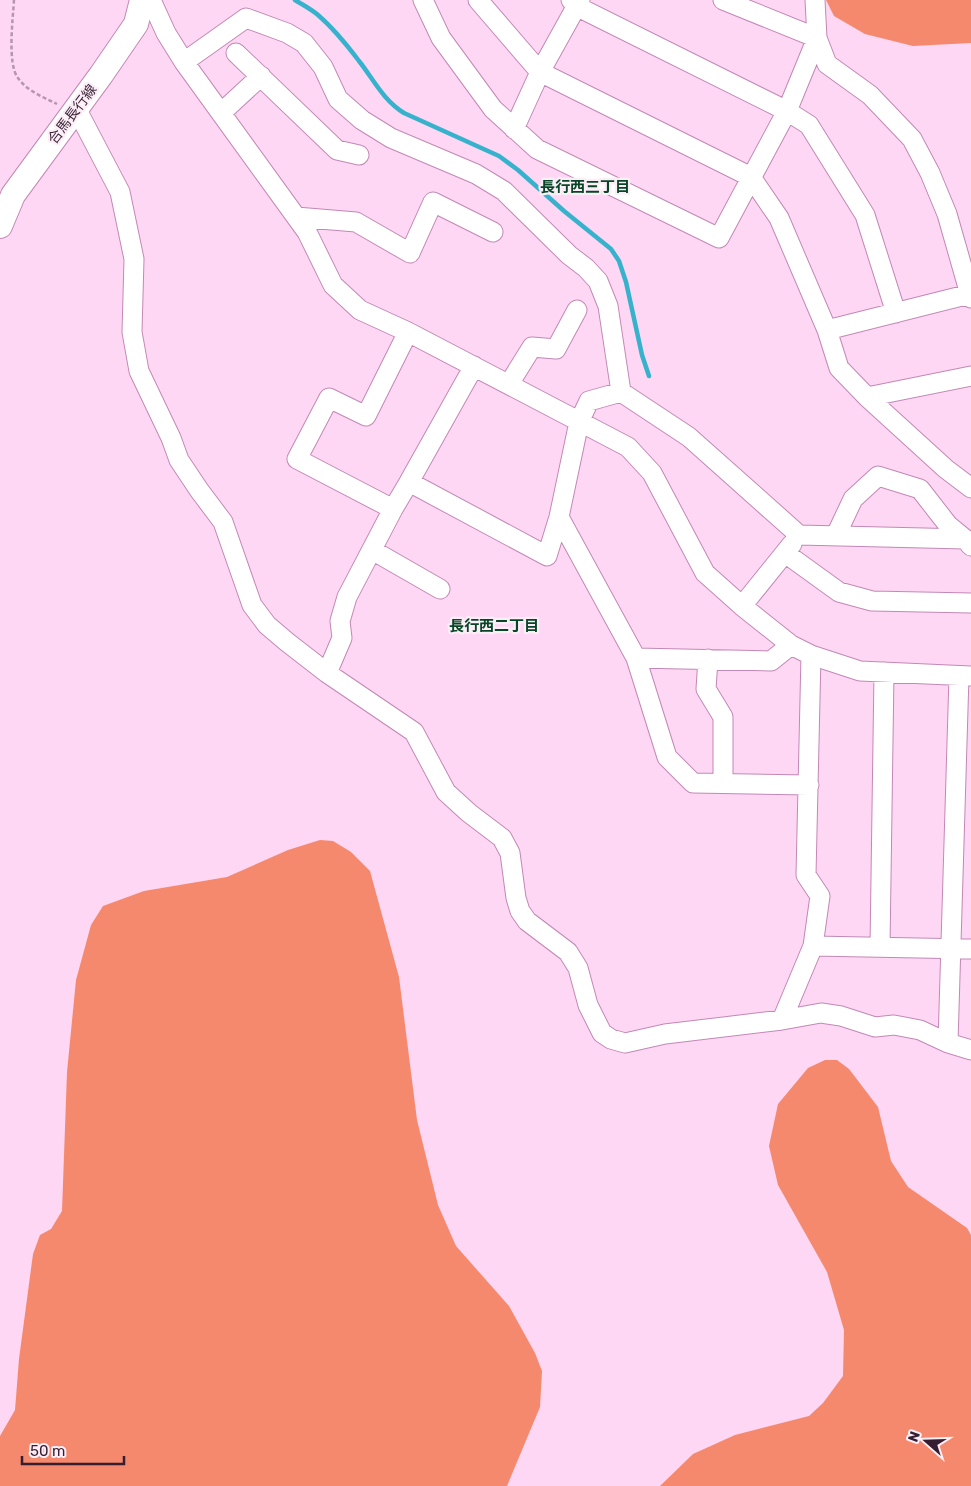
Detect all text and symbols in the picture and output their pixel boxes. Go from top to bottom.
street label: 合馬長行線 [45,81,100,147]
district label: 長行西三丁目 [540,178,630,196]
district label: 長行西二丁目 [449,617,539,635]
north arrow [901,1416,951,1466]
text: N [905,1429,924,1444]
scale bar [22,1434,125,1466]
text: 50 m [30,1442,65,1460]

